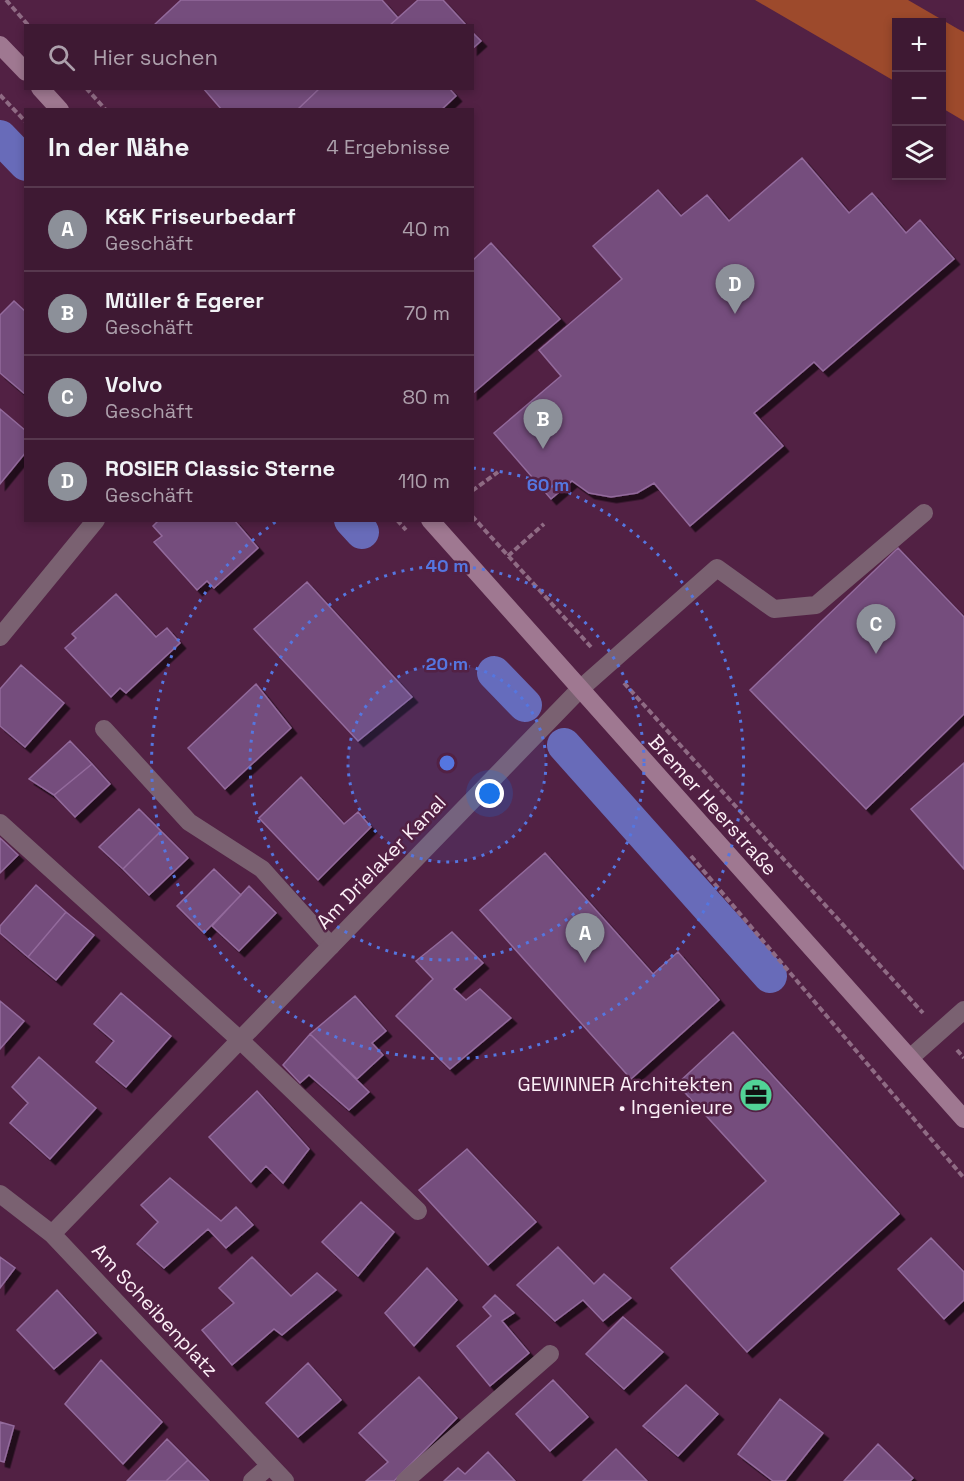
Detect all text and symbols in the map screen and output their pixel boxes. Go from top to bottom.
map controls [892,18,946,180]
button: + [892,18,946,72]
search box [24,24,474,90]
icon: search [45,41,78,74]
text: Hier suchen [93,43,218,71]
button: − [892,72,946,126]
button: layers [892,126,946,180]
text: In der Nähe [48,130,189,164]
text: 4 Ergebnisse [326,134,450,160]
text: K&K Friseurbedarf [105,202,296,230]
text: A [61,216,74,242]
text: 40 m [402,216,450,242]
text: Geschäft [105,230,193,256]
pin: D [716,264,754,314]
text: Müller & Egerer [105,286,264,314]
text: B [61,300,74,326]
text: 70 m [404,300,450,326]
text: Geschäft [105,314,193,340]
text: Volvo [105,370,162,398]
text: C [61,384,74,410]
text: 80 m [402,384,450,410]
text: Geschäft [105,398,193,424]
pin: B [524,400,562,449]
text: ROSIER Classic Sterne [105,454,335,482]
text: D [61,468,74,494]
text: 110 m [398,468,450,494]
text: 60 m [527,473,569,496]
text: Geschäft [105,482,193,508]
text: 40 m [425,554,469,577]
pin: C [856,604,896,654]
text: 20 m [426,652,468,675]
street label: Bremer Heerstraße [643,729,783,881]
centre of rings [437,753,457,773]
your location [475,779,504,808]
street label: Am Drielaker Kanal [311,790,451,934]
pin: A [566,914,604,963]
place label: GEWINNER Architekten • Ingenieure [518,1071,733,1120]
office icon: GEWINNER Architekten • Ingenieure [738,1077,774,1113]
street label: Am Scheibenplatz [86,1238,224,1382]

